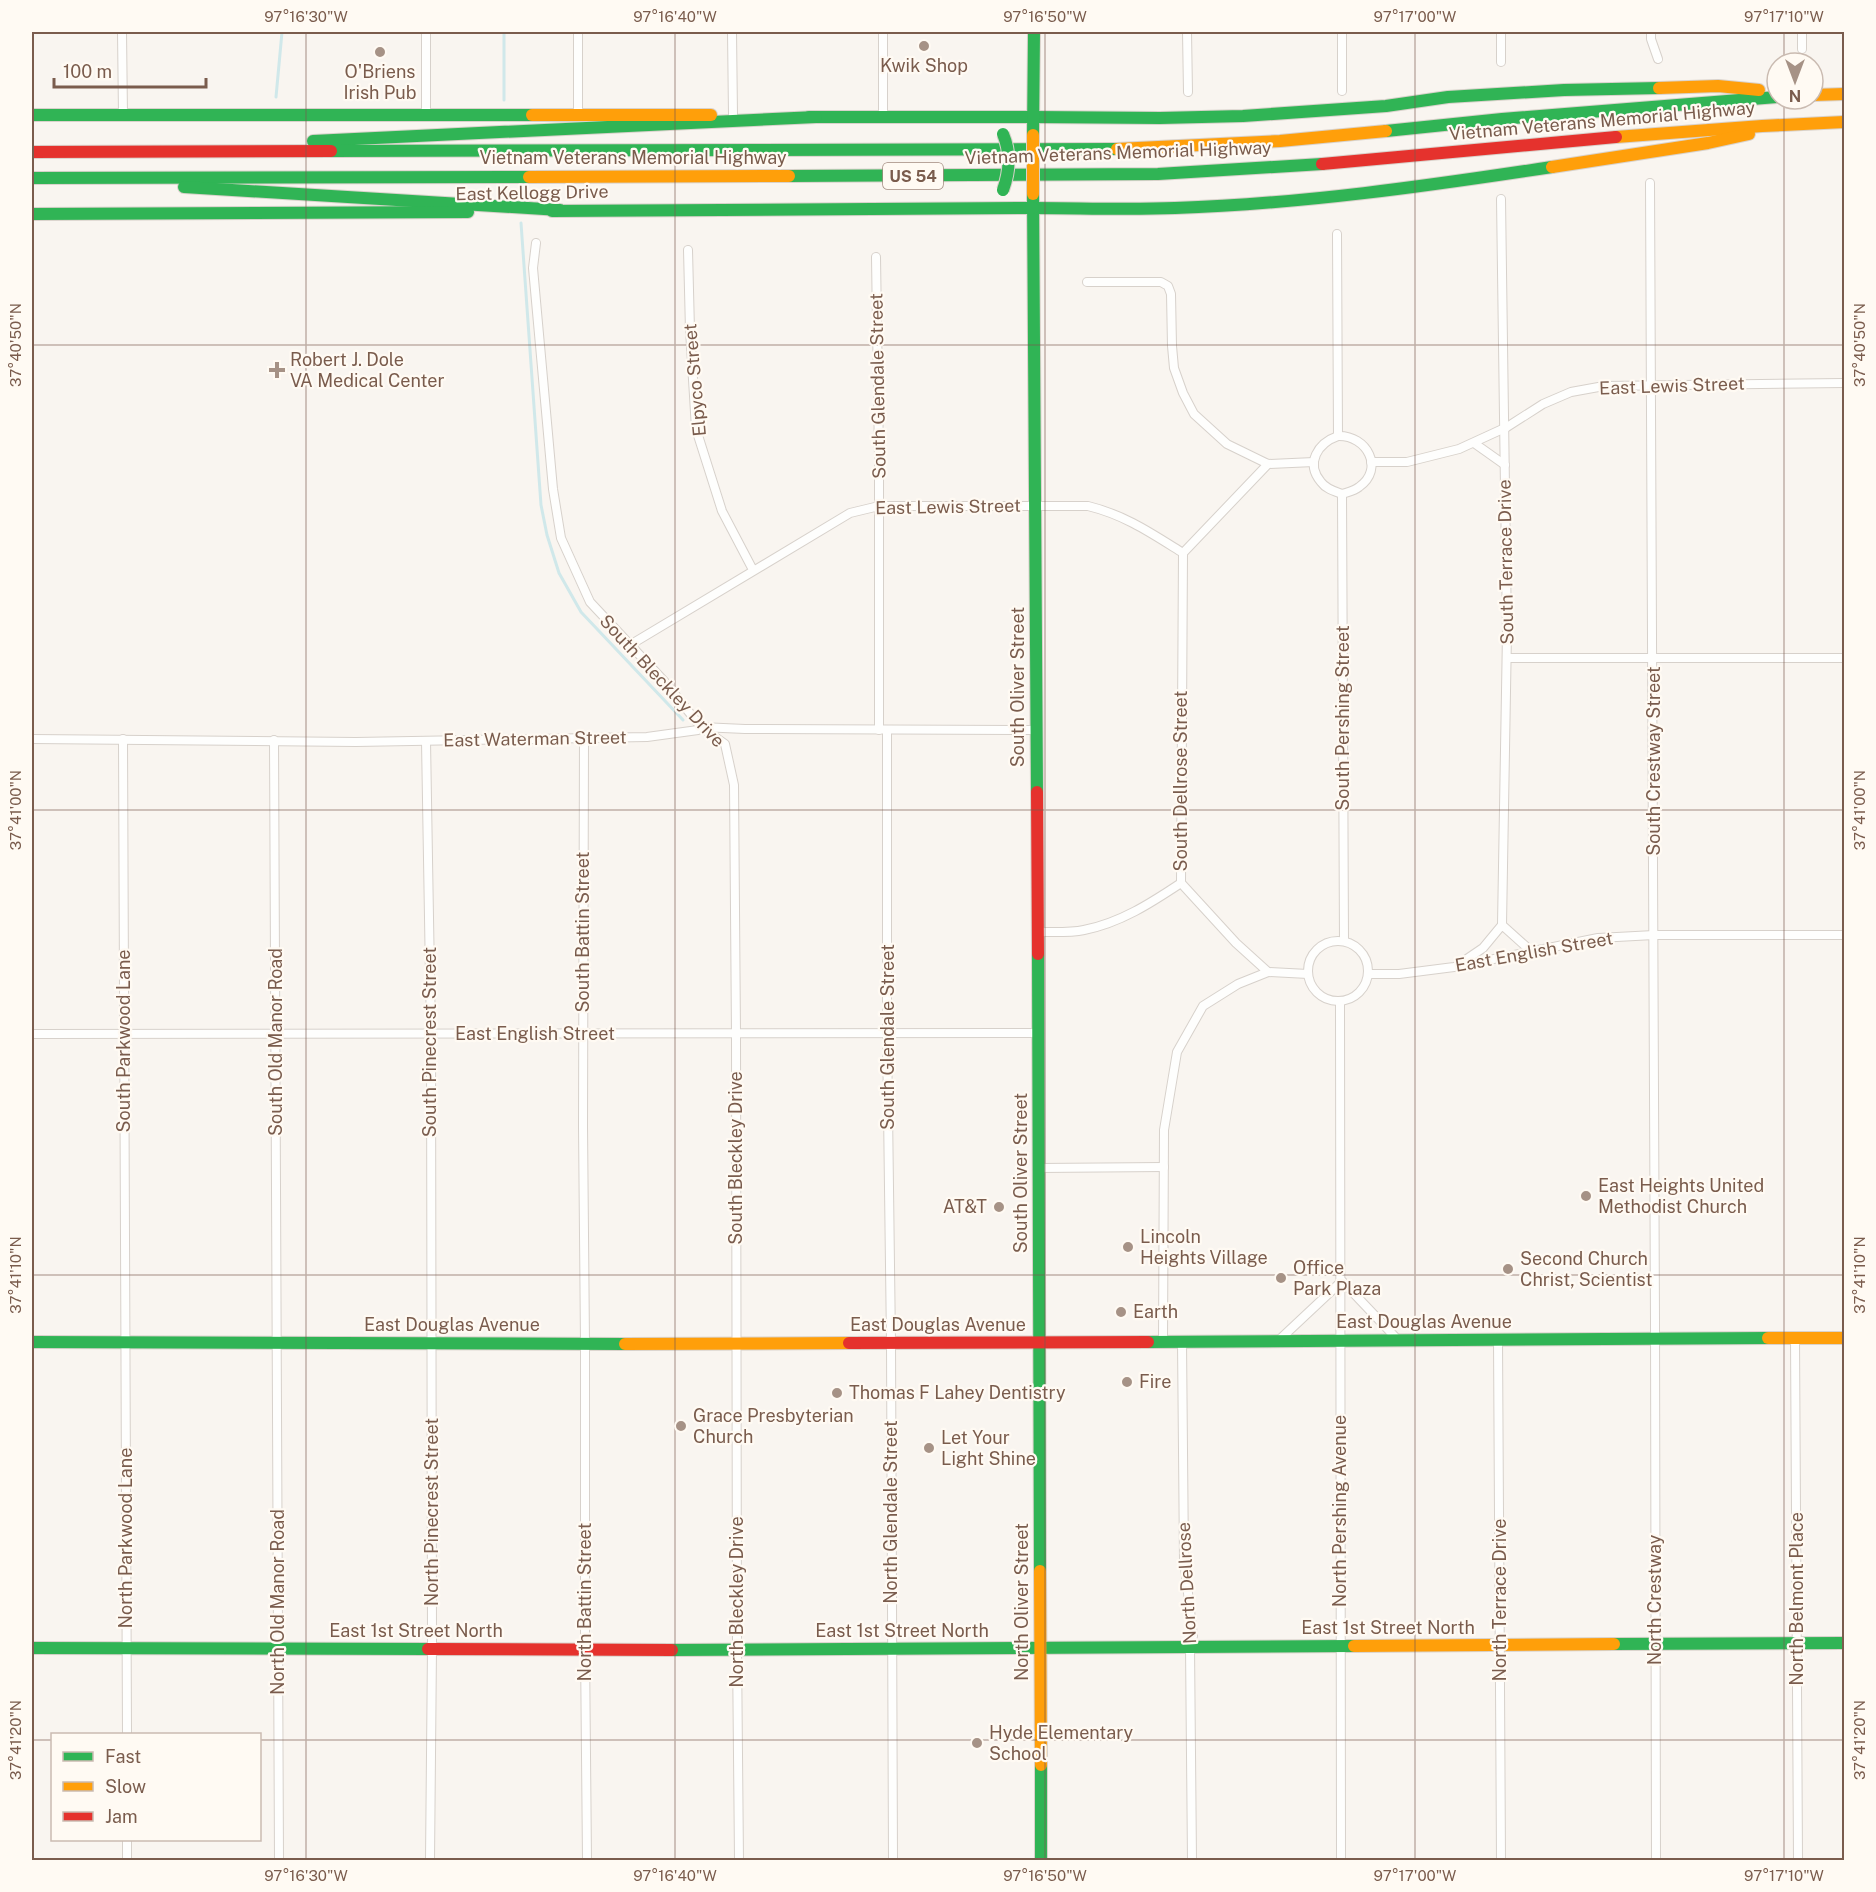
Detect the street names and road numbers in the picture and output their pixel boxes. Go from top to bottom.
street label: Vietnam Veterans Memorial Highway [1448,97,1756,144]
street label: Vietnam Veterans Memorial Highway [964,137,1272,168]
street label: Vietnam Veterans Memorial Highway [479,147,787,168]
road number: US 54 [883,163,943,189]
street label: East Kellogg Drive [455,181,609,204]
street label: South Glendale Street [865,293,890,479]
street label: Elpyco Street [679,323,710,437]
street label: East Lewis Street [1599,372,1745,399]
street label: South Terrace Drive [1494,479,1517,645]
street label: East Lewis Street [875,495,1021,518]
street label: South Oliver Street [1007,607,1028,767]
street label: South Bleckley Drive [596,610,729,751]
street label: South Pershing Street [1332,625,1353,811]
street label: South Crestway Street [1643,666,1664,856]
street label: South Dellrose Street [1170,691,1191,871]
street label: East Waterman Street [443,726,627,751]
street label: South Battin Street [572,851,593,1013]
street label: East English Street [1453,927,1615,976]
street label: South Glendale Street [877,944,898,1130]
street label: South Pinecrest Street [419,947,440,1137]
street label: South Old Manor Road [265,948,286,1136]
street label: South Parkwood Lane [113,950,134,1133]
street label: East English Street [455,1023,615,1044]
street label: South Bleckley Drive [725,1071,746,1245]
street label: South Oliver Street [1010,1093,1031,1253]
street label: East Douglas Avenue [1336,1311,1512,1332]
street label: East Douglas Avenue [364,1314,540,1335]
street label: East Douglas Avenue [850,1314,1026,1335]
street label: North Pershing Avenue [1329,1415,1350,1607]
street label: North Pinecrest Street [421,1418,442,1606]
street label: North Glendale Street [880,1420,901,1604]
street label: North Parkwood Lane [115,1448,136,1628]
street label: North Old Manor Road [267,1509,288,1695]
street label: North Belmont Place [1786,1512,1807,1686]
street label: North Bleckley Drive [726,1516,747,1688]
street label: North Terrace Drive [1489,1519,1510,1681]
street label: North Dellrose [1173,1522,1200,1644]
street label: North Battin Street [574,1523,595,1681]
street label: North Oliver Street [1011,1523,1032,1681]
street label: North Crestway [1644,1534,1665,1665]
street label: East 1st Street North [1301,1617,1475,1638]
street label: East 1st Street North [329,1620,503,1641]
street label: East 1st Street North [815,1620,989,1641]

